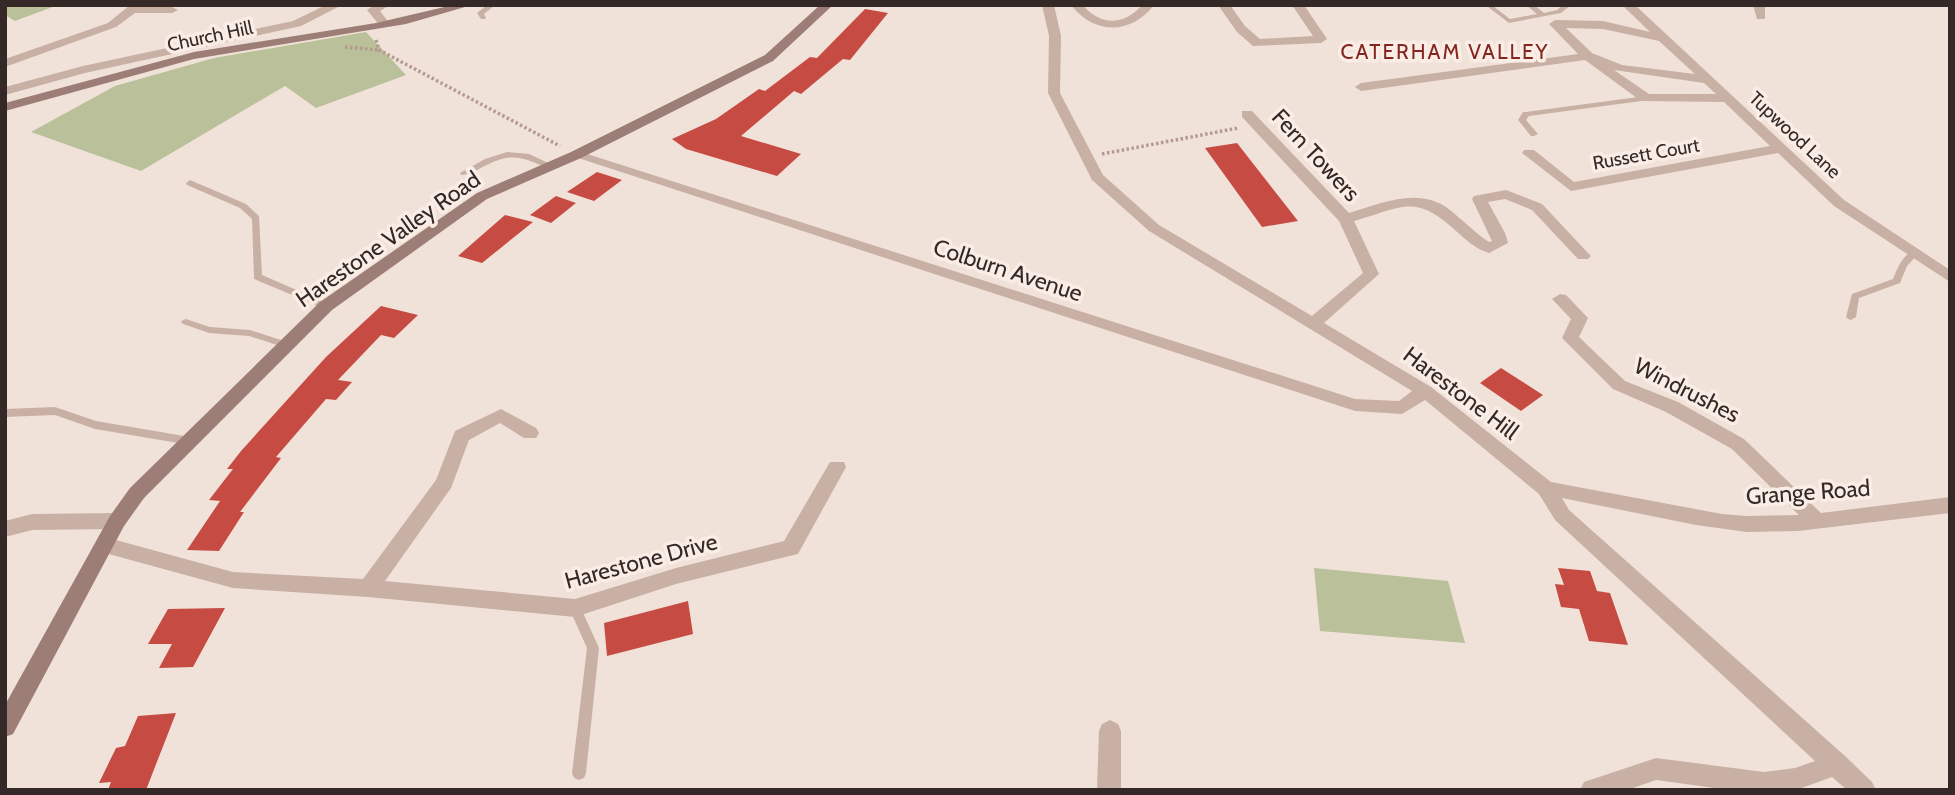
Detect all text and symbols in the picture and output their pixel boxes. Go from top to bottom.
street label: Church Hill [165,16,256,56]
district label: CATERHAM VALLEY [1340,39,1550,64]
street label: Tupwood Lane [1744,87,1846,184]
street label: Fern Towers [1266,103,1366,207]
street label: Russett Court [1591,133,1702,175]
street label: Harestone Valley Road [290,165,486,313]
street label: Colburn Avenue [930,233,1086,307]
street label: Harestone Hill [1398,341,1525,446]
street label: Windrushes [1630,351,1744,429]
street label: Grange Road [1745,474,1871,510]
street label: Harestone Drive [562,527,721,595]

